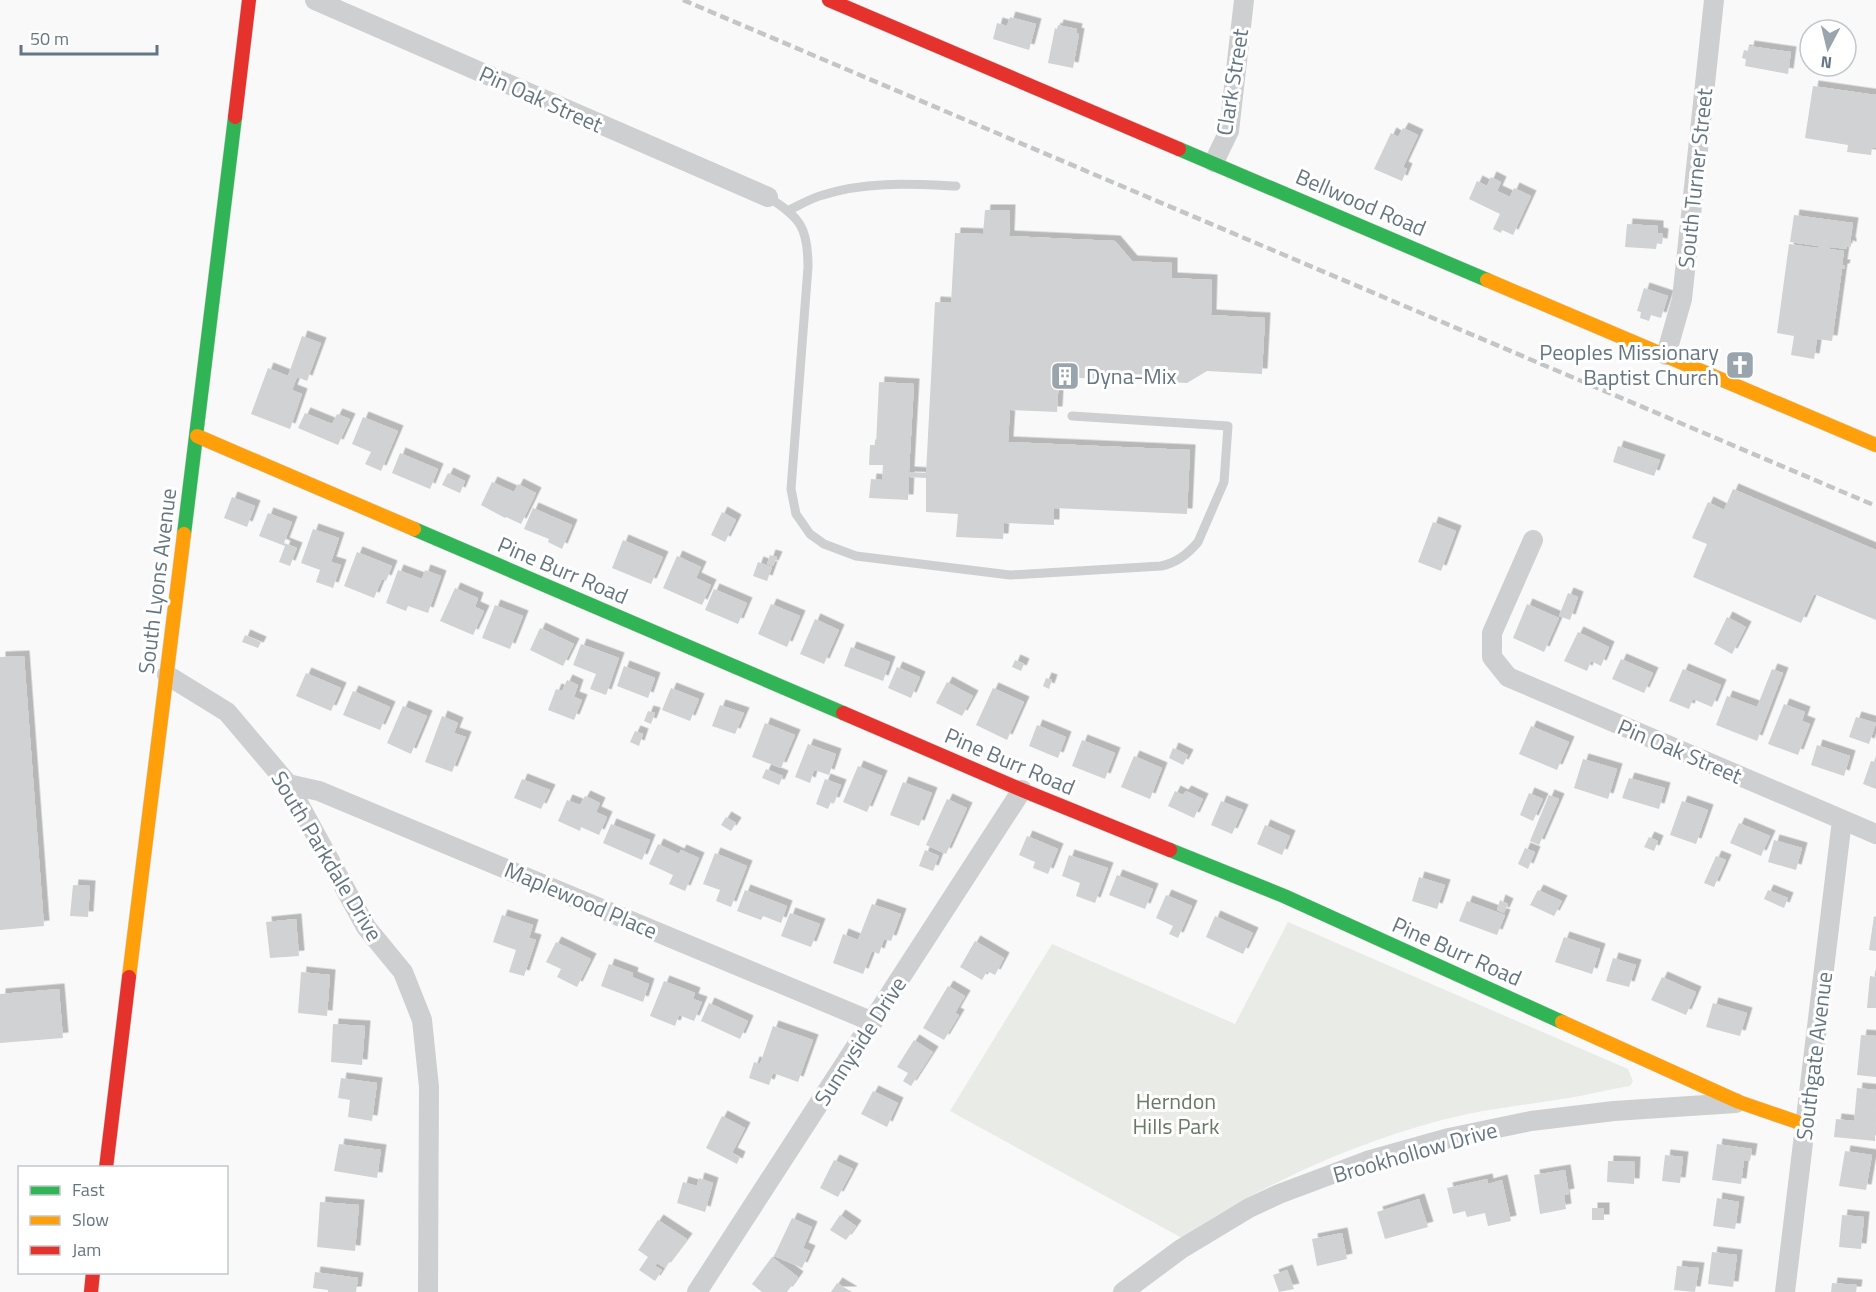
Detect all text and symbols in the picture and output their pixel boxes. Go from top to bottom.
scale bar [21,18,158,56]
north arrow [1798,18,1858,78]
text: 50 m [30,25,69,52]
street label: Clark Street [1207,26,1257,138]
text: N [1819,50,1833,75]
street label: Pin Oak Street [474,57,609,142]
street label: South Turner Street [1669,86,1721,270]
street label: Bellwood Road [1290,159,1432,245]
place label: Peoples Missionary Baptist Church [1539,335,1719,394]
church icon: Peoples Missionary Baptist Church [1724,349,1756,381]
place label: Dyna-Mix [1086,359,1177,393]
building icon: Dyna-Mix [1049,360,1081,392]
street label: South Lyons Avenue [129,486,185,676]
street label: Pine Burr Road [493,527,633,613]
street label: Pin Oak Street [1613,710,1748,793]
street label: Pine Burr Road [940,718,1080,804]
street label: South Parkdale Drive [263,764,391,948]
street label: Maplewood Place [499,852,663,948]
street label: Pine Burr Road [1387,907,1527,995]
street label: Sunnyside Drive [805,970,915,1112]
street label: Southgate Avenue [1787,970,1841,1142]
park label: Herndon Hills Park [1132,1084,1220,1143]
street label: Brookhollow Drive [1329,1112,1501,1192]
legend [18,1166,228,1274]
text: Fast [72,1176,105,1203]
text: Slow [72,1206,109,1233]
text: Jam [72,1236,101,1263]

